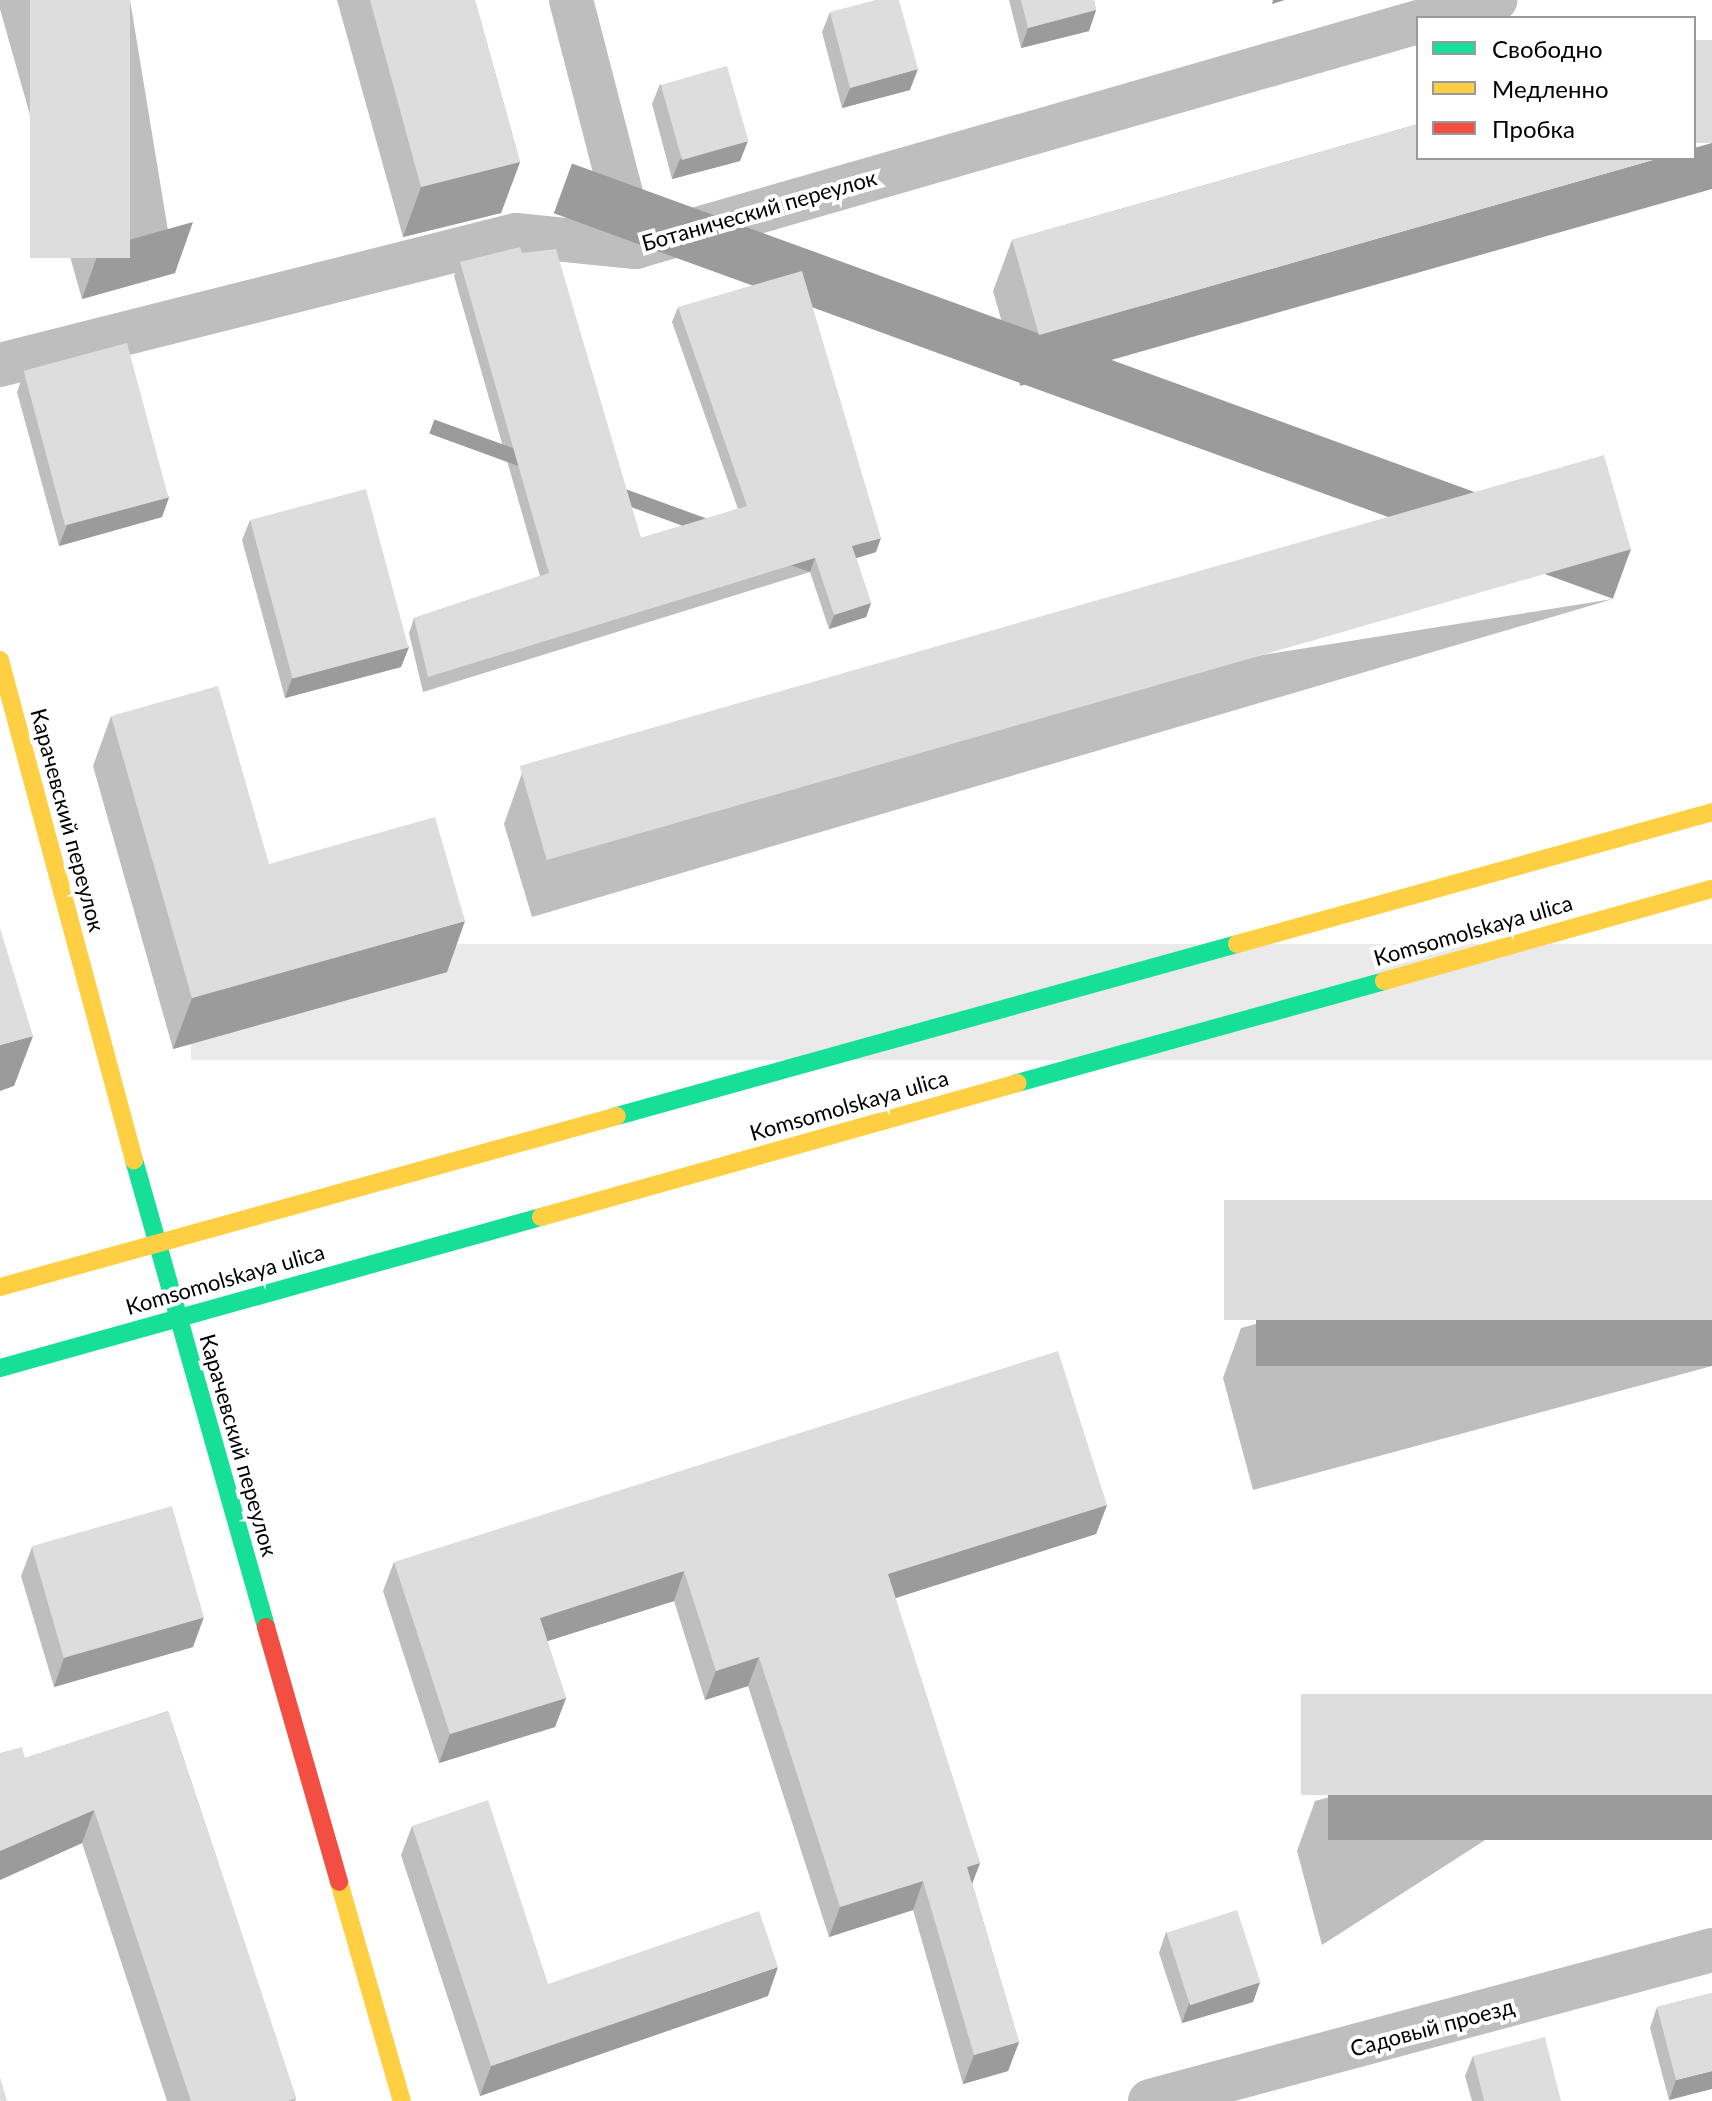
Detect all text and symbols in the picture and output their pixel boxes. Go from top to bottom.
legend [1416,16,1696,160]
text: Свободно [1492,34,1603,63]
text: Медленно [1492,74,1609,103]
text: Пробка [1492,114,1575,143]
street label: Ботанический переулок [639,164,879,256]
street label: Карачевский переулок [25,705,111,935]
street label: Komsomolskaya ulica [1371,889,1575,971]
street label: Komsomolskaya ulica [747,1064,951,1146]
street label: Komsomolskaya ulica [123,1238,327,1320]
street label: Карачевский переулок [195,1331,283,1559]
street label: Садовый проезд [1347,1992,1517,2062]

